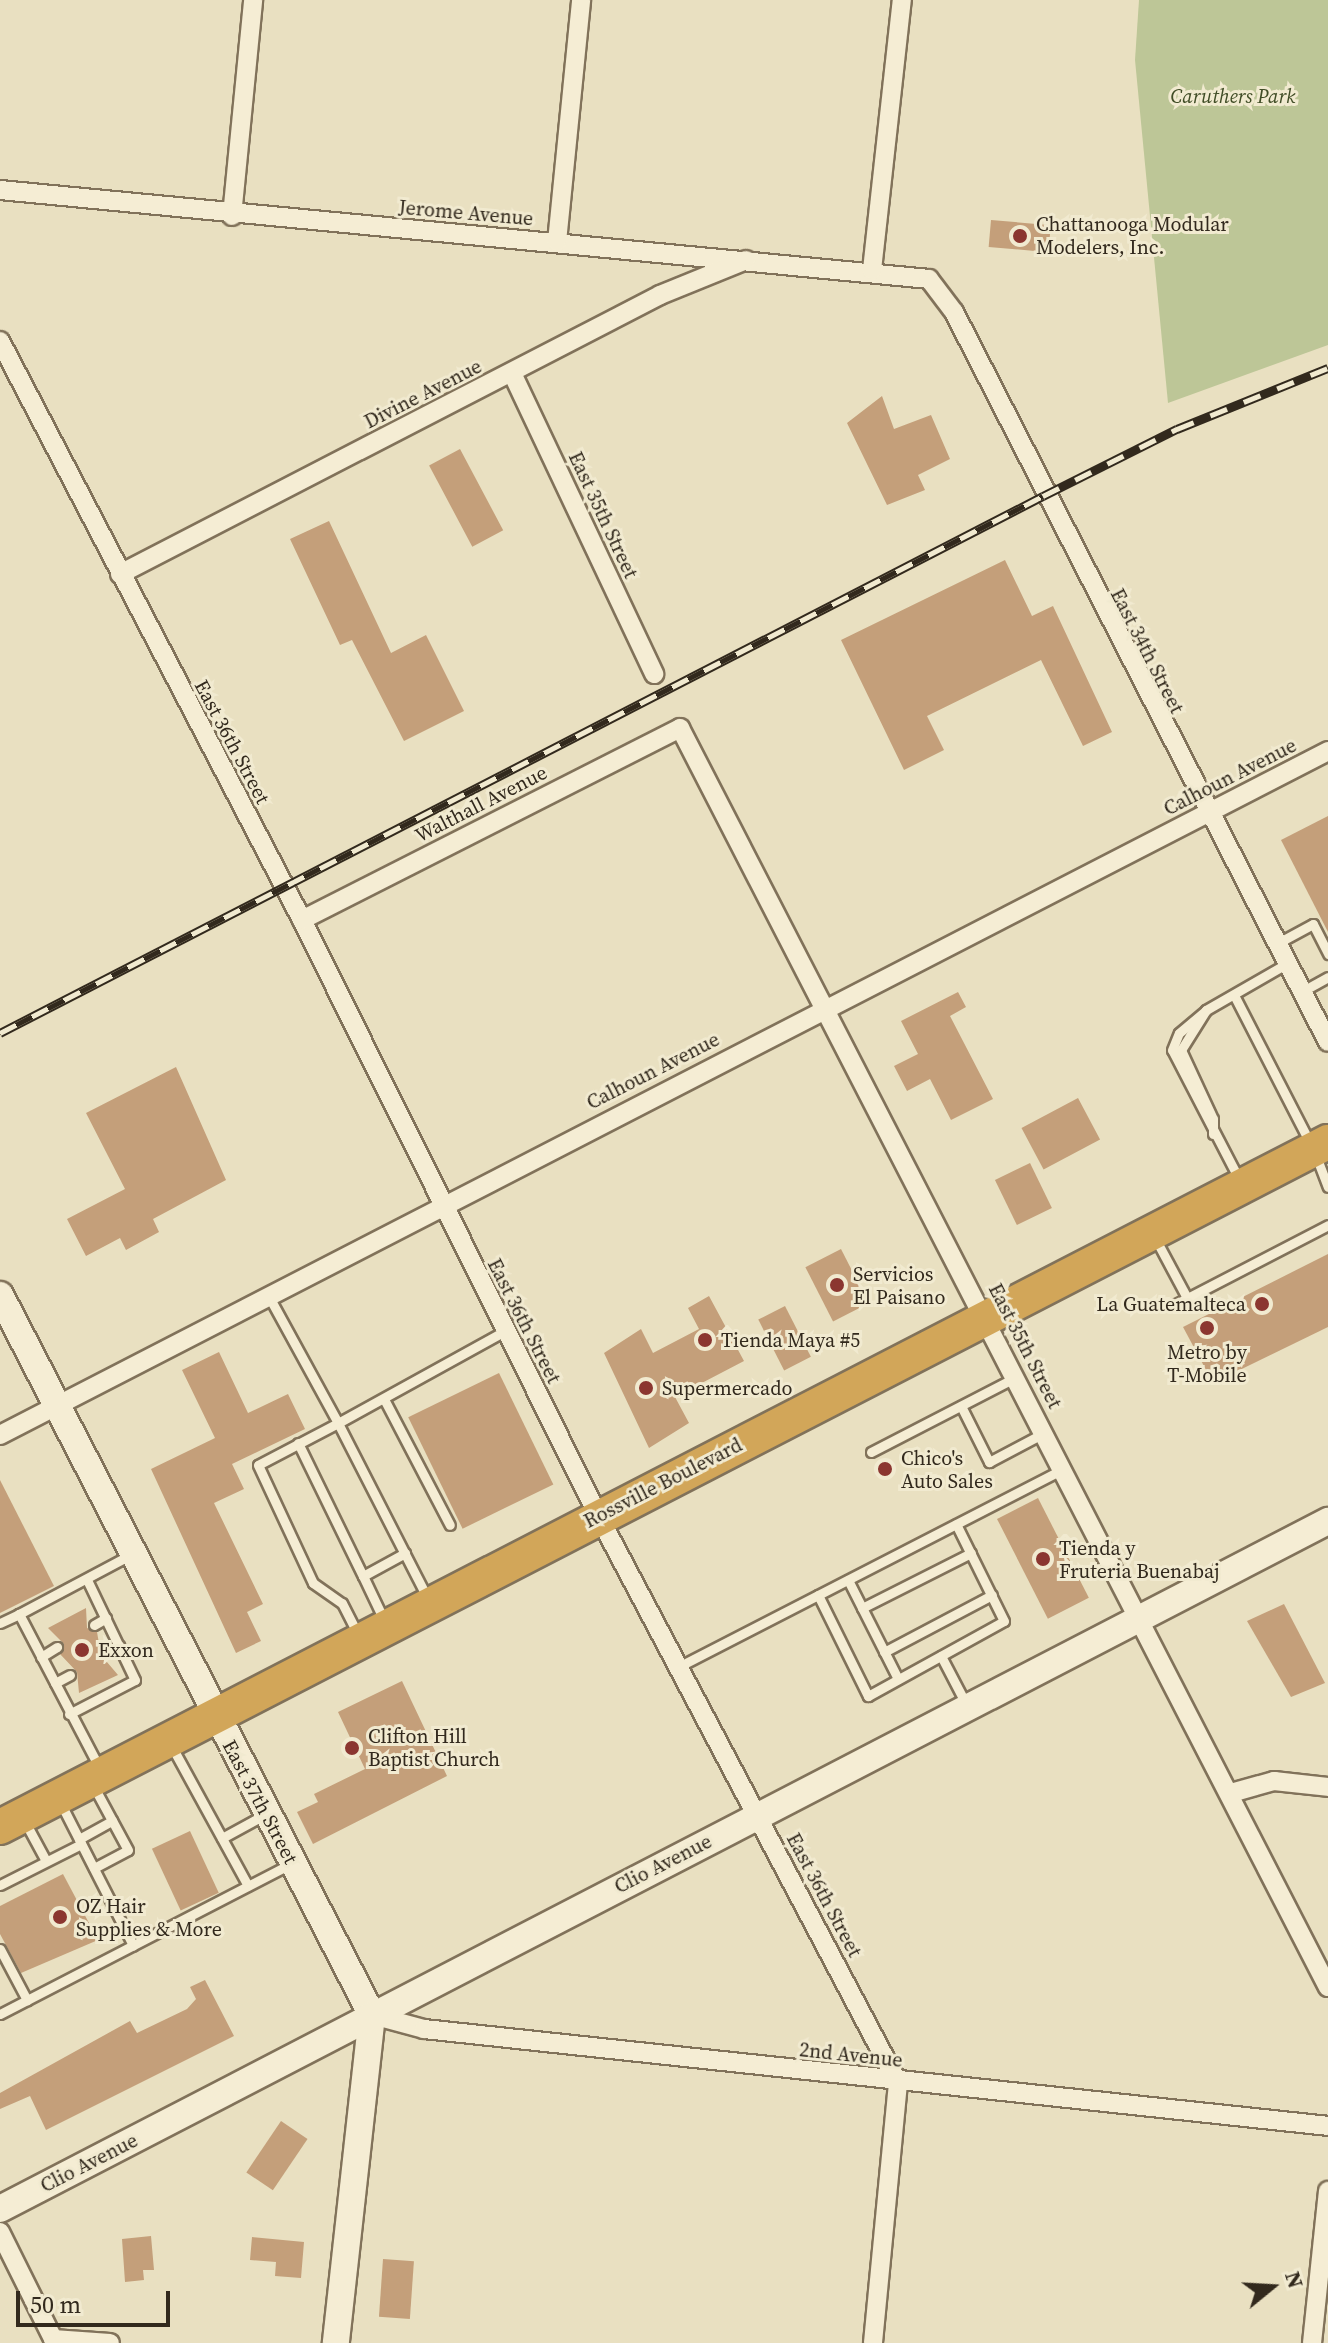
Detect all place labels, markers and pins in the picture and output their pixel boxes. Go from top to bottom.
place label: Chattanooga Modular Modelers, Inc. [1036,212,1229,259]
marker: Chattanooga Modular Modelers, Inc. [1011,227,1029,245]
place label: Servicios El Paisano [853,1262,945,1309]
marker: Servicios El Paisano [828,1276,846,1294]
place label: La Guatemalteca [1096,1292,1246,1316]
marker: La Guatemalteca [1253,1295,1271,1313]
marker: Metro by T-Mobile [1198,1319,1216,1337]
place label: Tienda Maya #5 [721,1328,860,1352]
marker: Tienda Maya #5 [696,1331,714,1349]
place label: Metro by T-Mobile [1167,1340,1247,1387]
place label: Supermercado [662,1376,793,1400]
marker: Supermercado [637,1379,655,1397]
place label: Chico's Auto Sales [901,1446,993,1493]
marker: Chico's Auto Sales [876,1460,894,1478]
place label: Tienda y Fruteria Buenabaj [1059,1536,1220,1583]
marker: Tienda y Fruteria Buenabaj [1034,1550,1052,1568]
place label: Exxon [98,1638,154,1662]
marker: Exxon [73,1641,91,1659]
place label: Clifton Hill Baptist Church [368,1724,500,1771]
marker: Clifton Hill Baptist Church [343,1739,361,1757]
place label: OZ Hair Supplies & More [76,1894,222,1941]
marker: OZ Hair Supplies & More [51,1908,69,1926]

